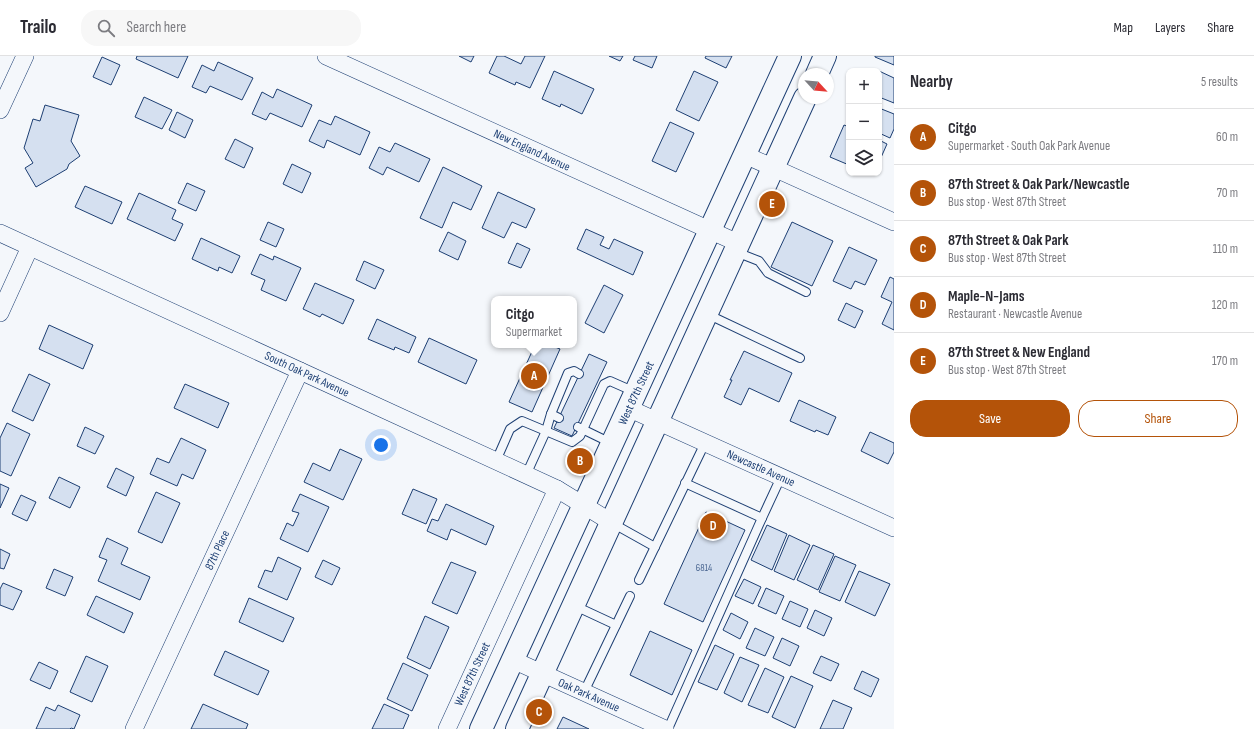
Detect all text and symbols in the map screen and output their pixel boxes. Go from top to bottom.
search box [81,10,361,46]
text: Trailo [20,16,57,39]
icon: search [95,17,117,39]
text: Search here [127,18,186,37]
text: Map [1113,19,1133,36]
text: Layers [1155,19,1185,36]
text: Share [1207,19,1234,36]
north arrow [798,68,834,104]
map controls [846,68,882,176]
button: + [846,68,882,104]
text: Nearby [910,72,953,92]
text: 5 results [1201,74,1238,90]
button: − [846,104,882,140]
text: Citgo [948,119,976,138]
street label: New England Avenue [491,126,573,175]
text: A [920,129,926,145]
text: 60 m [1216,129,1238,145]
text: Supermarket · South Oak Park Avenue [948,138,1110,154]
button: layers [846,140,882,176]
text: 87th Street & Oak Park/Newcastle [948,175,1130,194]
text: B [920,185,926,201]
text: 70 m [1217,185,1238,201]
pin: E [759,189,785,219]
text: Bus stop · West 87th Street [948,194,1066,210]
text: 87th Street & Oak Park [948,231,1069,250]
text: C [920,241,926,257]
text: 110 m [1213,241,1238,257]
text: Bus stop · West 87th Street [948,250,1066,266]
text: Maple-N-Jams [948,287,1025,306]
popup [491,296,577,348]
text: D [920,297,926,313]
text: 120 m [1212,297,1238,313]
text: Citgo [506,305,534,324]
text: Restaurant · Newcastle Avenue [948,306,1082,322]
text: Supermarket [506,324,562,340]
text: 87th Street & New England [948,343,1090,362]
street label: South Oak Park Avenue [262,348,352,401]
text: E [920,353,926,369]
text: 170 m [1212,353,1238,369]
street label: West 87th Street [615,359,658,427]
pin: A [521,361,547,391]
text: Bus stop · West 87th Street [948,362,1066,378]
button: Save [910,400,1070,437]
button: Share [1078,400,1238,437]
your location [371,435,391,455]
pin: B [567,446,593,476]
street label: Newcastle Avenue [724,447,797,490]
pin: D [700,511,726,541]
street label: 87th Place [202,528,233,573]
house number: 6814 [696,562,712,574]
street label: West 87th Street [451,640,494,708]
street label: Oak Park Avenue [556,675,622,716]
pin: C [526,697,552,727]

